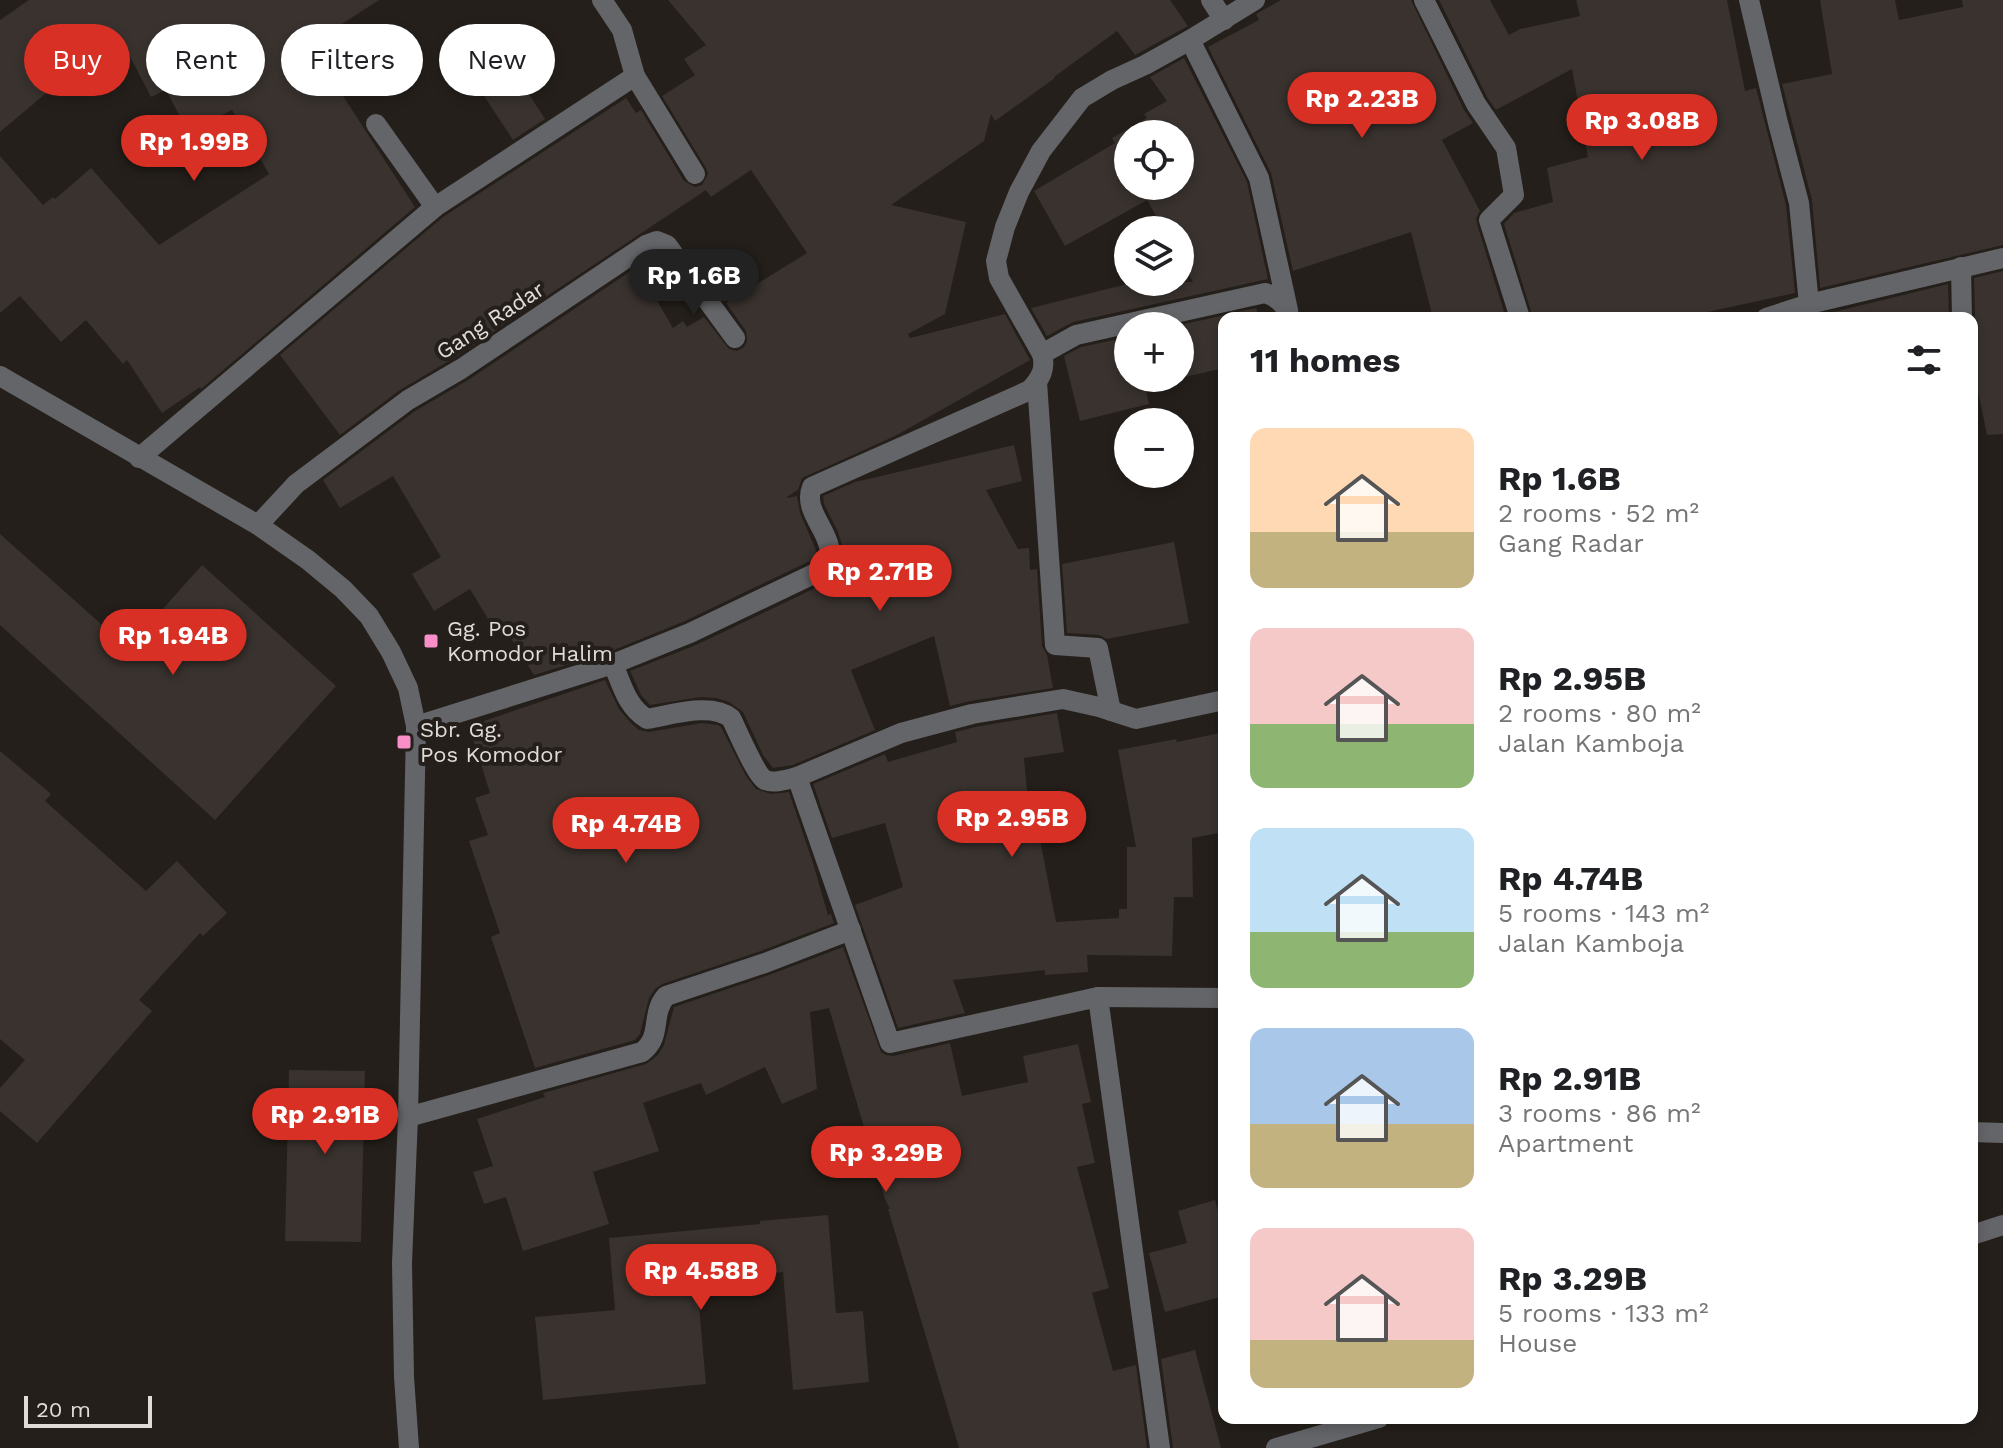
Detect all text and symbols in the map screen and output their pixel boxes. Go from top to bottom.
chip: Buy [24,24,130,96]
chip: Rent [146,24,265,96]
chip: Filters [281,24,423,96]
chip: New [439,24,555,96]
pin: Rp 2.23B [1279,72,1445,140]
text: Rp 2.23B [1305,83,1419,113]
pin: Rp 3.08B [1559,94,1725,162]
text: Rp 3.08B [1584,105,1700,135]
pin: Rp 1.99B [111,115,277,183]
map controls [1114,120,1194,488]
button: locate [1114,120,1194,200]
text: Rp 1.99B [139,126,249,156]
button: layers [1114,216,1194,296]
pin: Rp 1.6B [620,249,768,317]
text: Rp 1.6B [647,260,741,290]
street label: Gang Radar [432,276,549,365]
button: + [1114,312,1194,392]
icon: filters [1902,338,1946,382]
text: 11 homes [1250,340,1400,380]
button: − [1114,408,1194,488]
text: Rp 1.6B [1498,458,1621,498]
icon: home [1314,460,1410,556]
text: 2 rooms · 52 m² [1498,498,1699,528]
text: Gang Radar [1498,528,1644,558]
pin: Rp 2.71B [797,545,963,613]
text: Rp 2.71B [827,556,933,586]
pin: Rp 1.94B [90,609,256,677]
place label: Gg. Pos Komodor Halim [447,616,613,666]
text: Rp 1.94B [118,620,228,650]
marker: Gg. Pos Komodor Halim [422,632,440,650]
text: Rp 2.95B [1498,658,1646,698]
icon: home [1314,660,1410,756]
text: 2 rooms · 80 m² [1498,698,1701,728]
place label: Sbr. Gg. Pos Komodor [420,717,562,767]
text: Jalan Kamboja [1498,728,1684,758]
marker: Sbr. Gg. Pos Komodor [395,733,413,751]
pin: Rp 2.95B [929,791,1095,859]
pin: Rp 4.74B [543,797,709,865]
text: Rp 2.95B [955,802,1069,832]
text: Rp 4.74B [570,808,682,838]
text: Rp 4.74B [1498,858,1643,898]
icon: home [1314,860,1410,956]
text: 5 rooms · 143 m² [1498,898,1709,928]
text: Jalan Kamboja [1498,928,1684,958]
text: Rp 2.91B [1498,1058,1641,1098]
icon: home [1314,1060,1410,1156]
pin: Rp 2.91B [242,1088,408,1156]
text: 3 rooms · 86 m² [1498,1098,1700,1128]
text: Rp 2.91B [270,1099,380,1129]
pin: Rp 3.29B [803,1126,969,1194]
text: Apartment [1498,1128,1634,1158]
text: Rp 3.29B [829,1137,943,1167]
pin: Rp 4.58B [618,1244,784,1312]
text: Rp 4.58B [643,1255,759,1285]
text: Rp 3.29B [1498,1258,1647,1298]
icon: home [1314,1260,1410,1356]
text: 5 rooms · 133 m² [1498,1298,1709,1328]
text: House [1498,1328,1577,1358]
scale bar [24,1392,152,1428]
text: 20 m [36,1397,91,1422]

